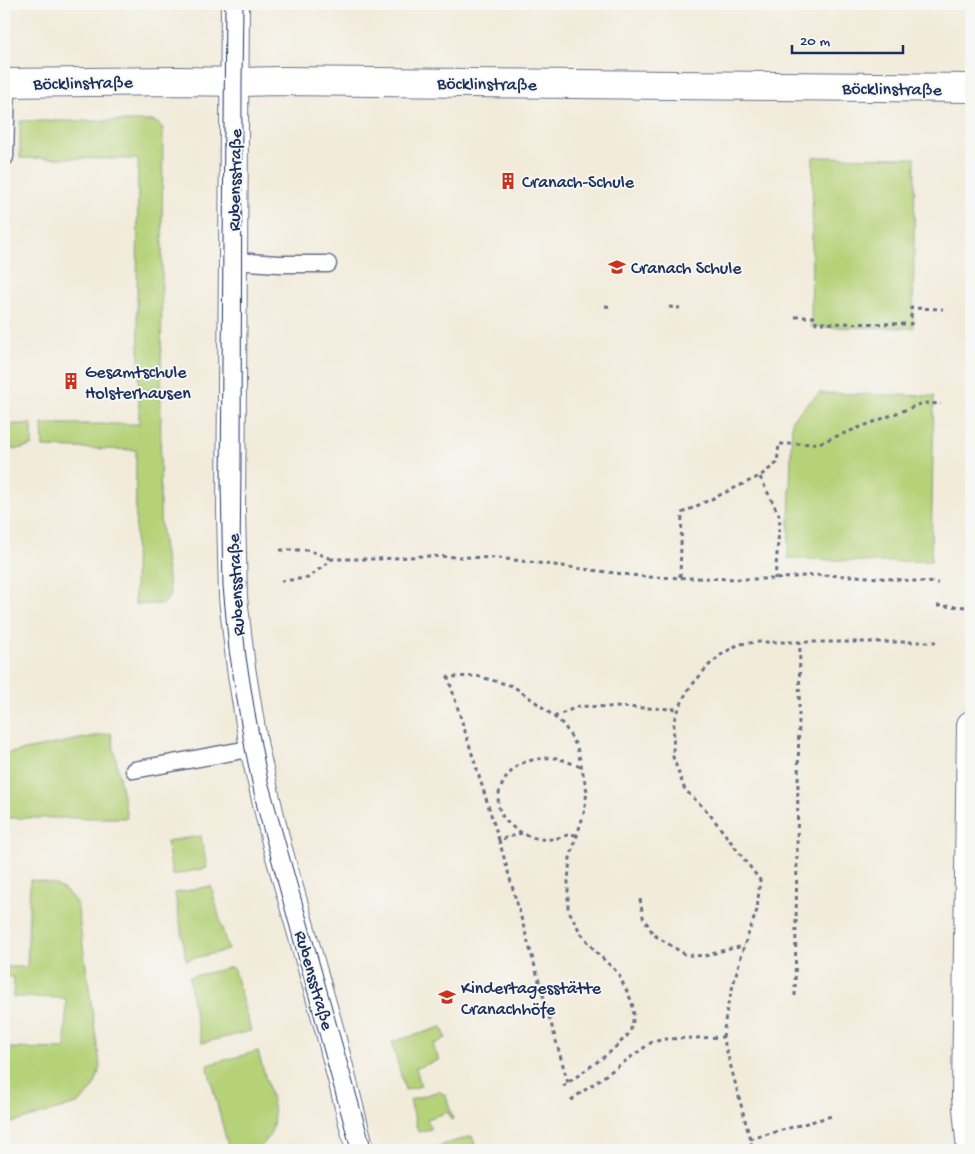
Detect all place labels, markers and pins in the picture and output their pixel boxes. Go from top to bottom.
building icon: Cranach-Schule [498,171,518,191]
place label: Cranach-Schule [522,173,635,194]
school or university icon: Cranach Schule [607,257,627,277]
place label: Cranach Schule [631,259,742,280]
place label: Gesamtschule Holsterhausen [85,363,191,405]
building icon: Gesamtschule Holsterhausen [61,371,81,391]
place label: Kindertagesstätte Cranachhöfe [461,979,602,1021]
school or university icon: Kindertagesstätte Cranachhöfe [437,987,457,1007]

